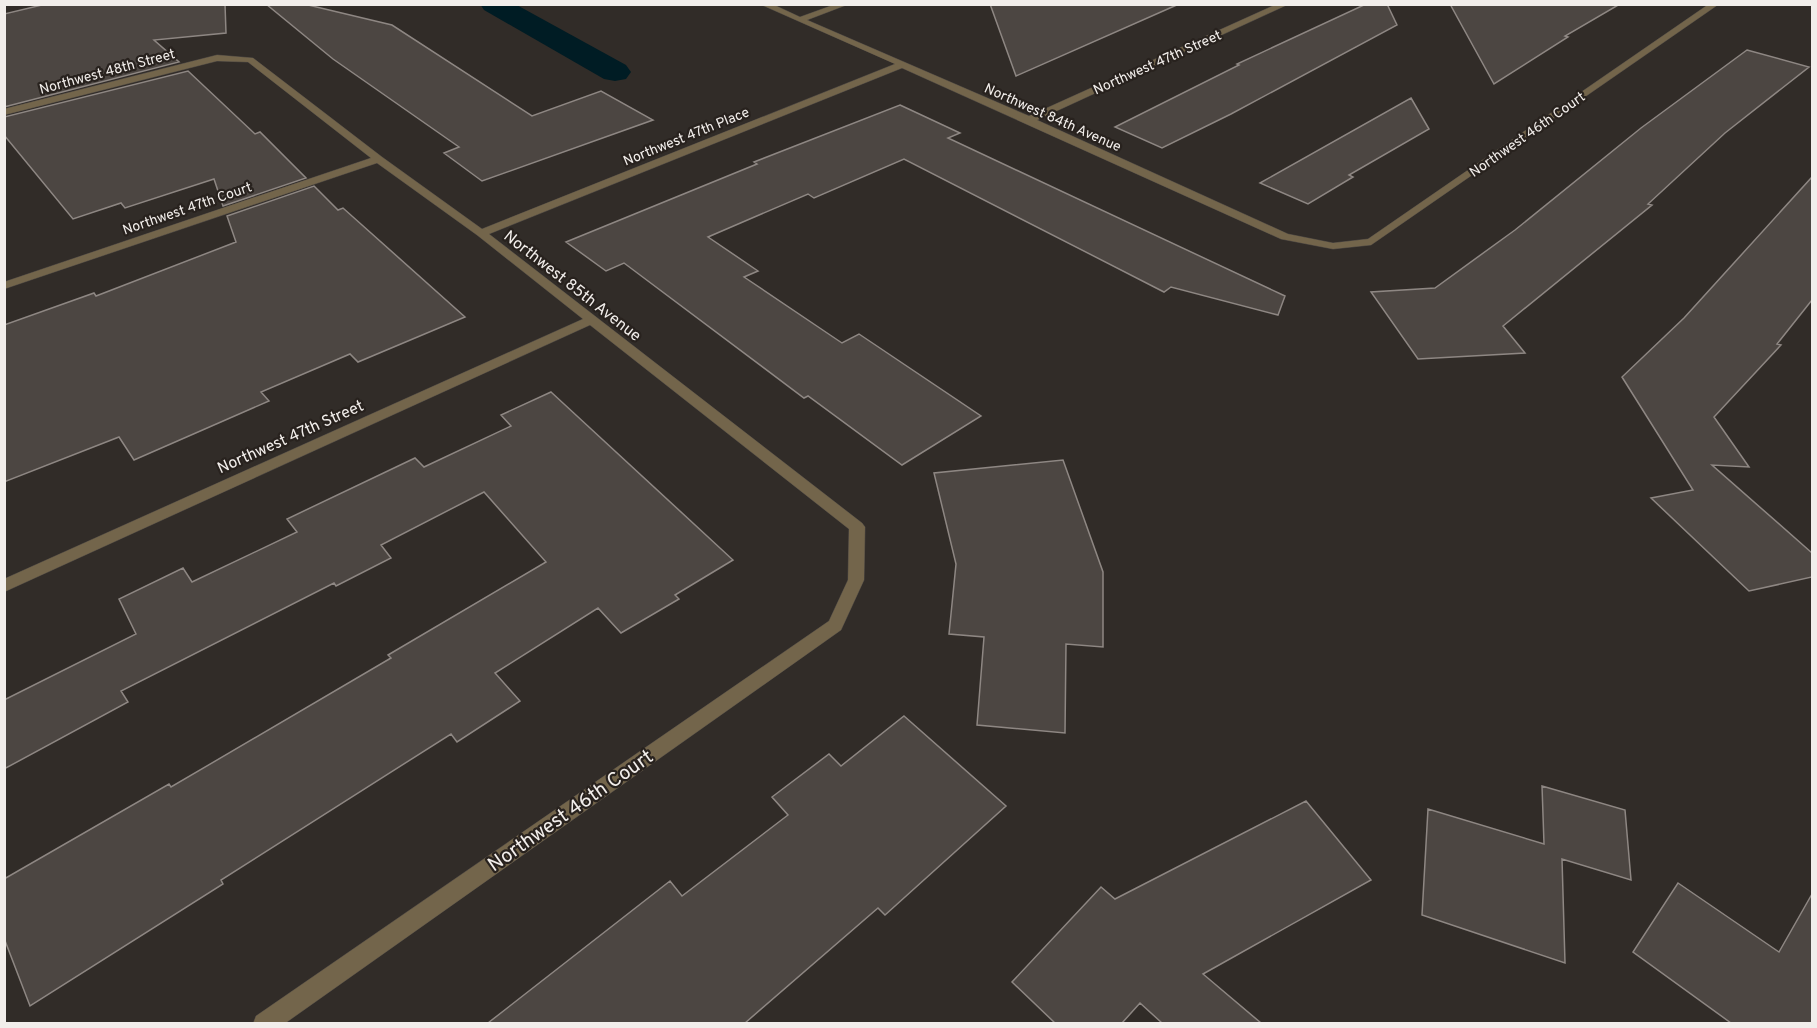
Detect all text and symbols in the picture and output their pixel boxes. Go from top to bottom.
street label: Northwest 47th Street [1091,27,1224,99]
street label: Northwest 48th Street [38,46,177,99]
street label: Northwest 84th Avenue [981,80,1123,156]
street label: Northwest 46th Court [1467,89,1589,182]
street label: Northwest 47th Place [621,104,752,171]
street label: Northwest 47th Court [120,179,254,240]
street label: Northwest 85th Avenue [499,227,645,347]
street label: Northwest 47th Street [214,396,367,479]
street label: Northwest 46th Court [483,745,659,879]

